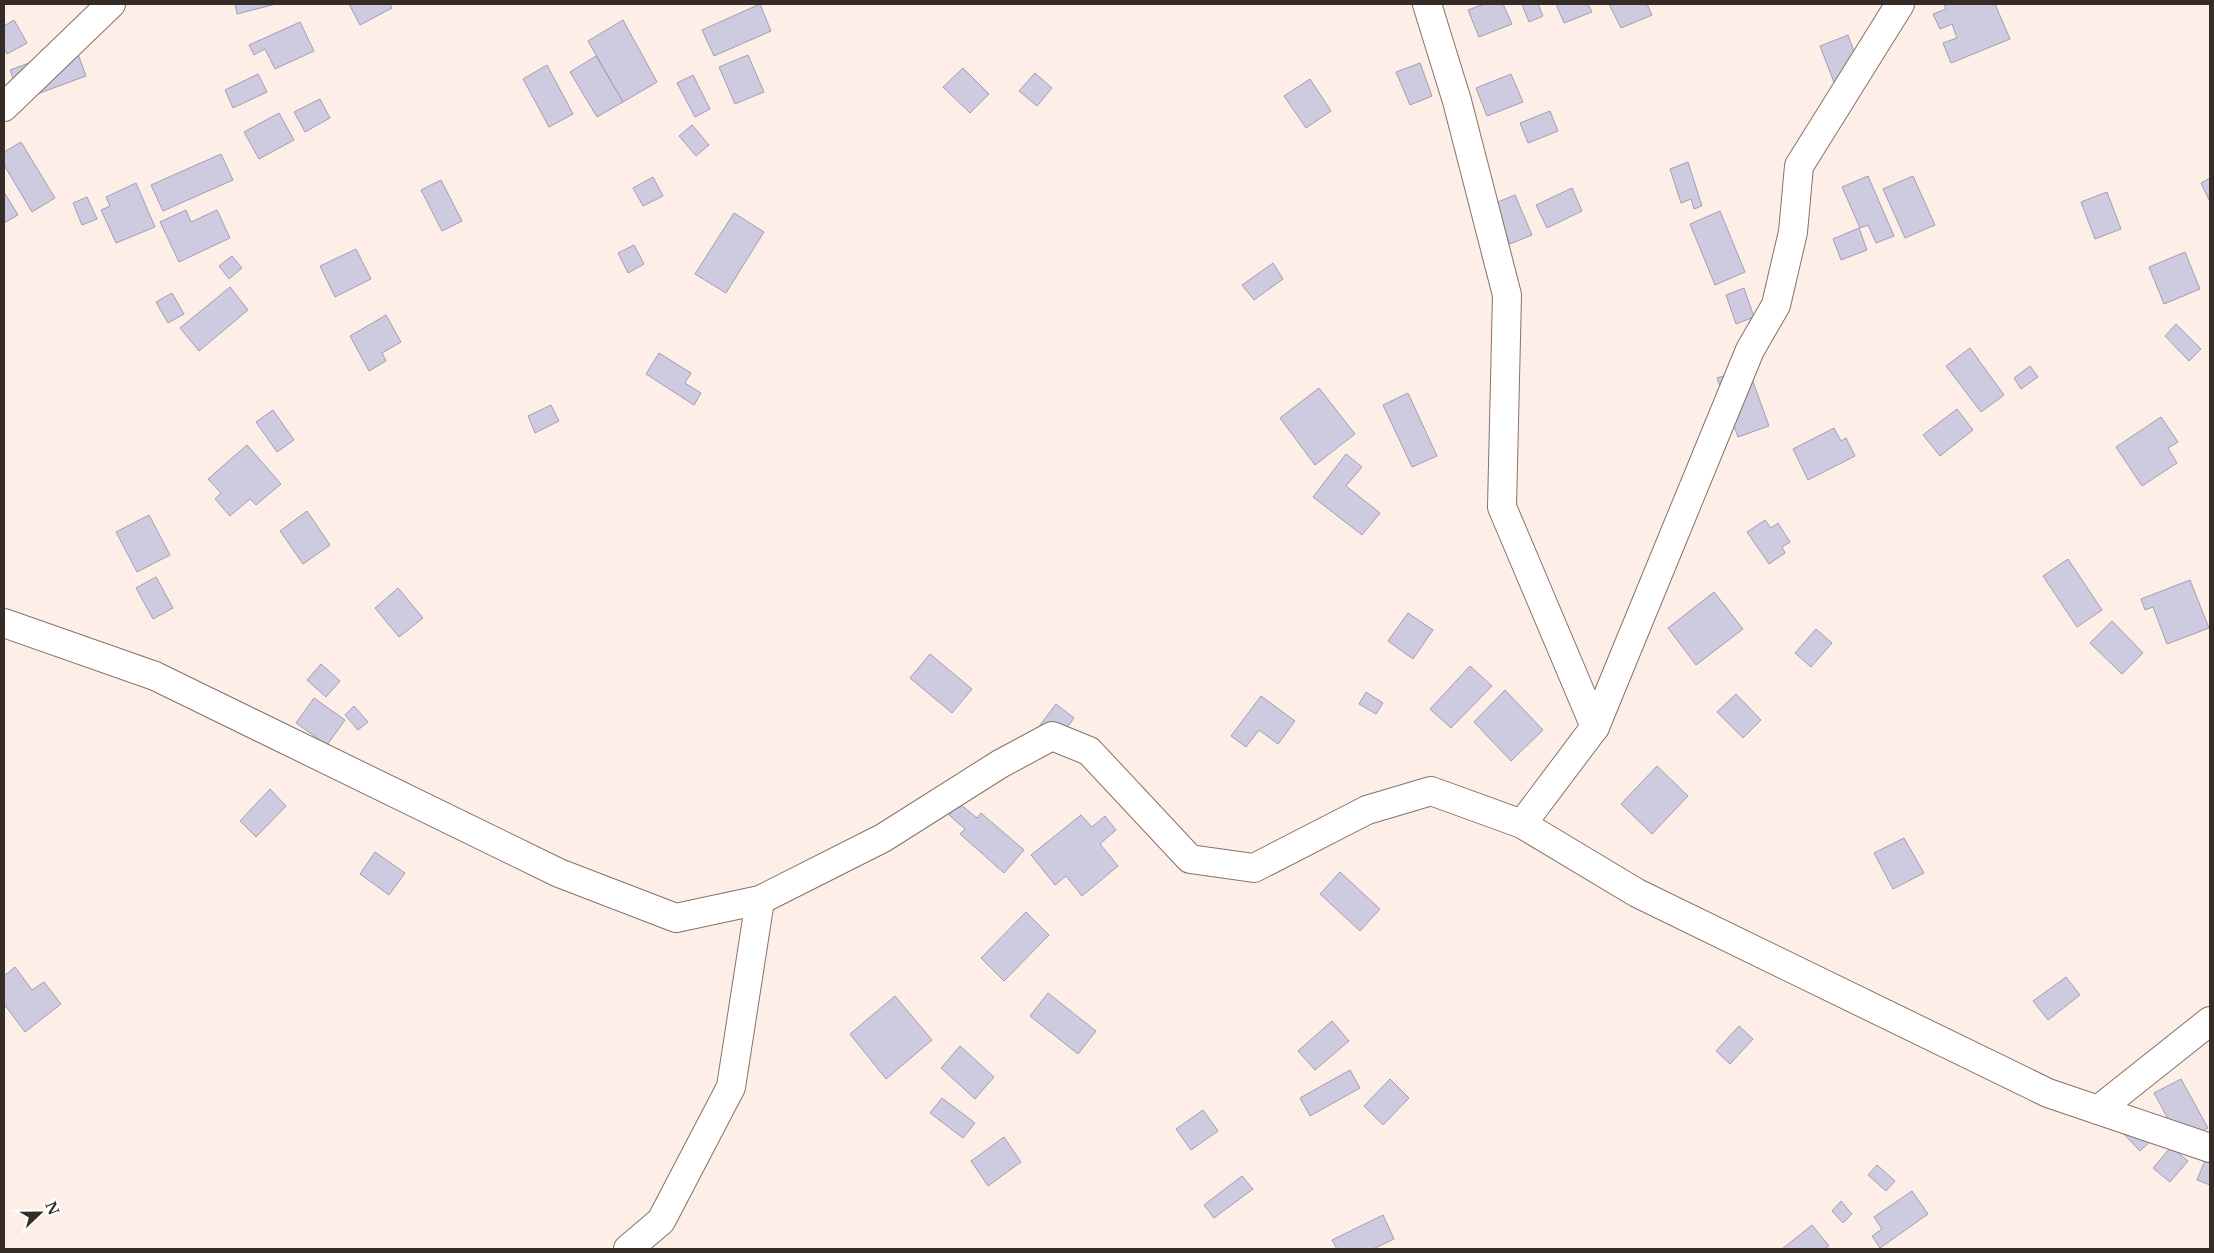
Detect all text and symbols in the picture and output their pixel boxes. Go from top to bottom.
north arrow [15,1188,65,1238]
text: N [41,1199,63,1218]

